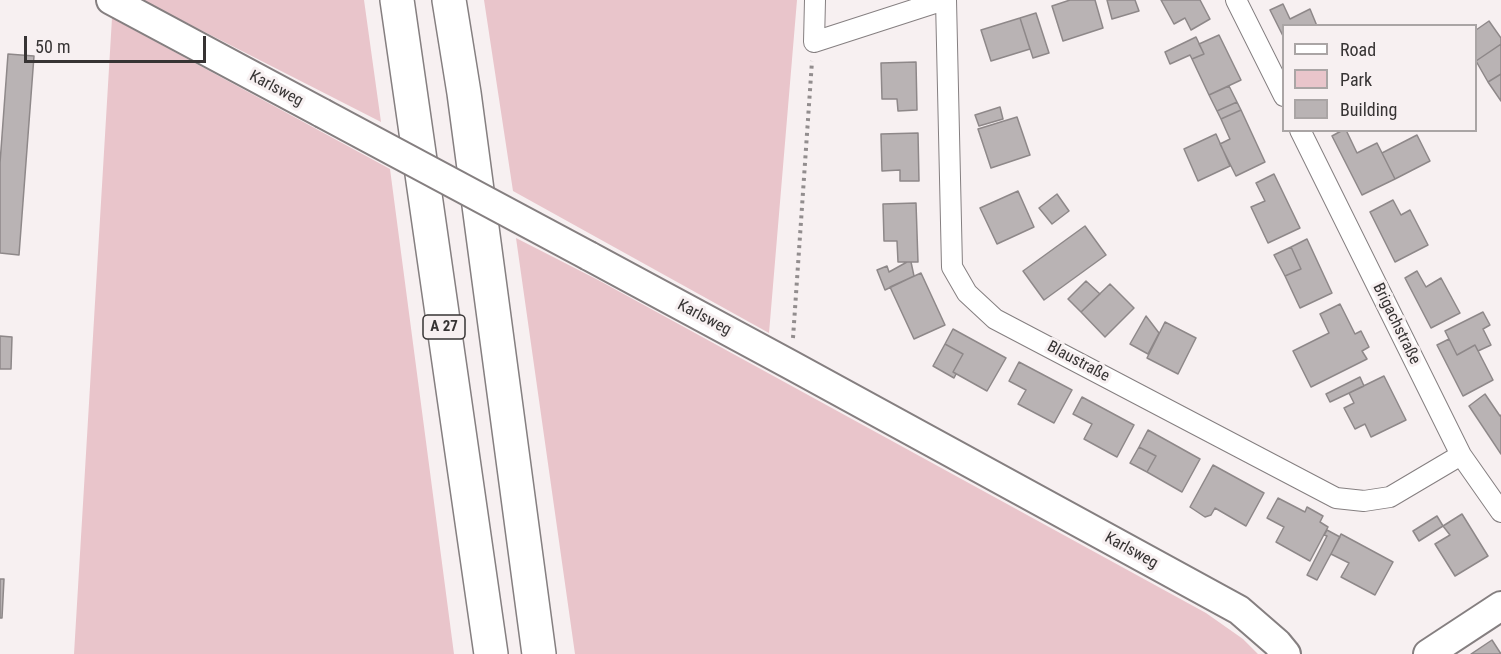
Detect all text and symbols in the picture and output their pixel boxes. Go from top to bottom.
scale bar [27,24,208,62]
legend [1282,24,1477,132]
text: 50 m [35,36,70,57]
text: Road [1340,39,1376,60]
street label: Karlsweg [246,67,306,111]
text: Park [1340,69,1372,90]
text: Building [1340,99,1397,120]
street label: Brigachstraße [1368,280,1424,368]
street label: Karlsweg [674,296,734,340]
road number: A 27 [423,315,465,339]
street label: Blaustraße [1044,338,1112,386]
street label: Karlsweg [1101,529,1161,573]

